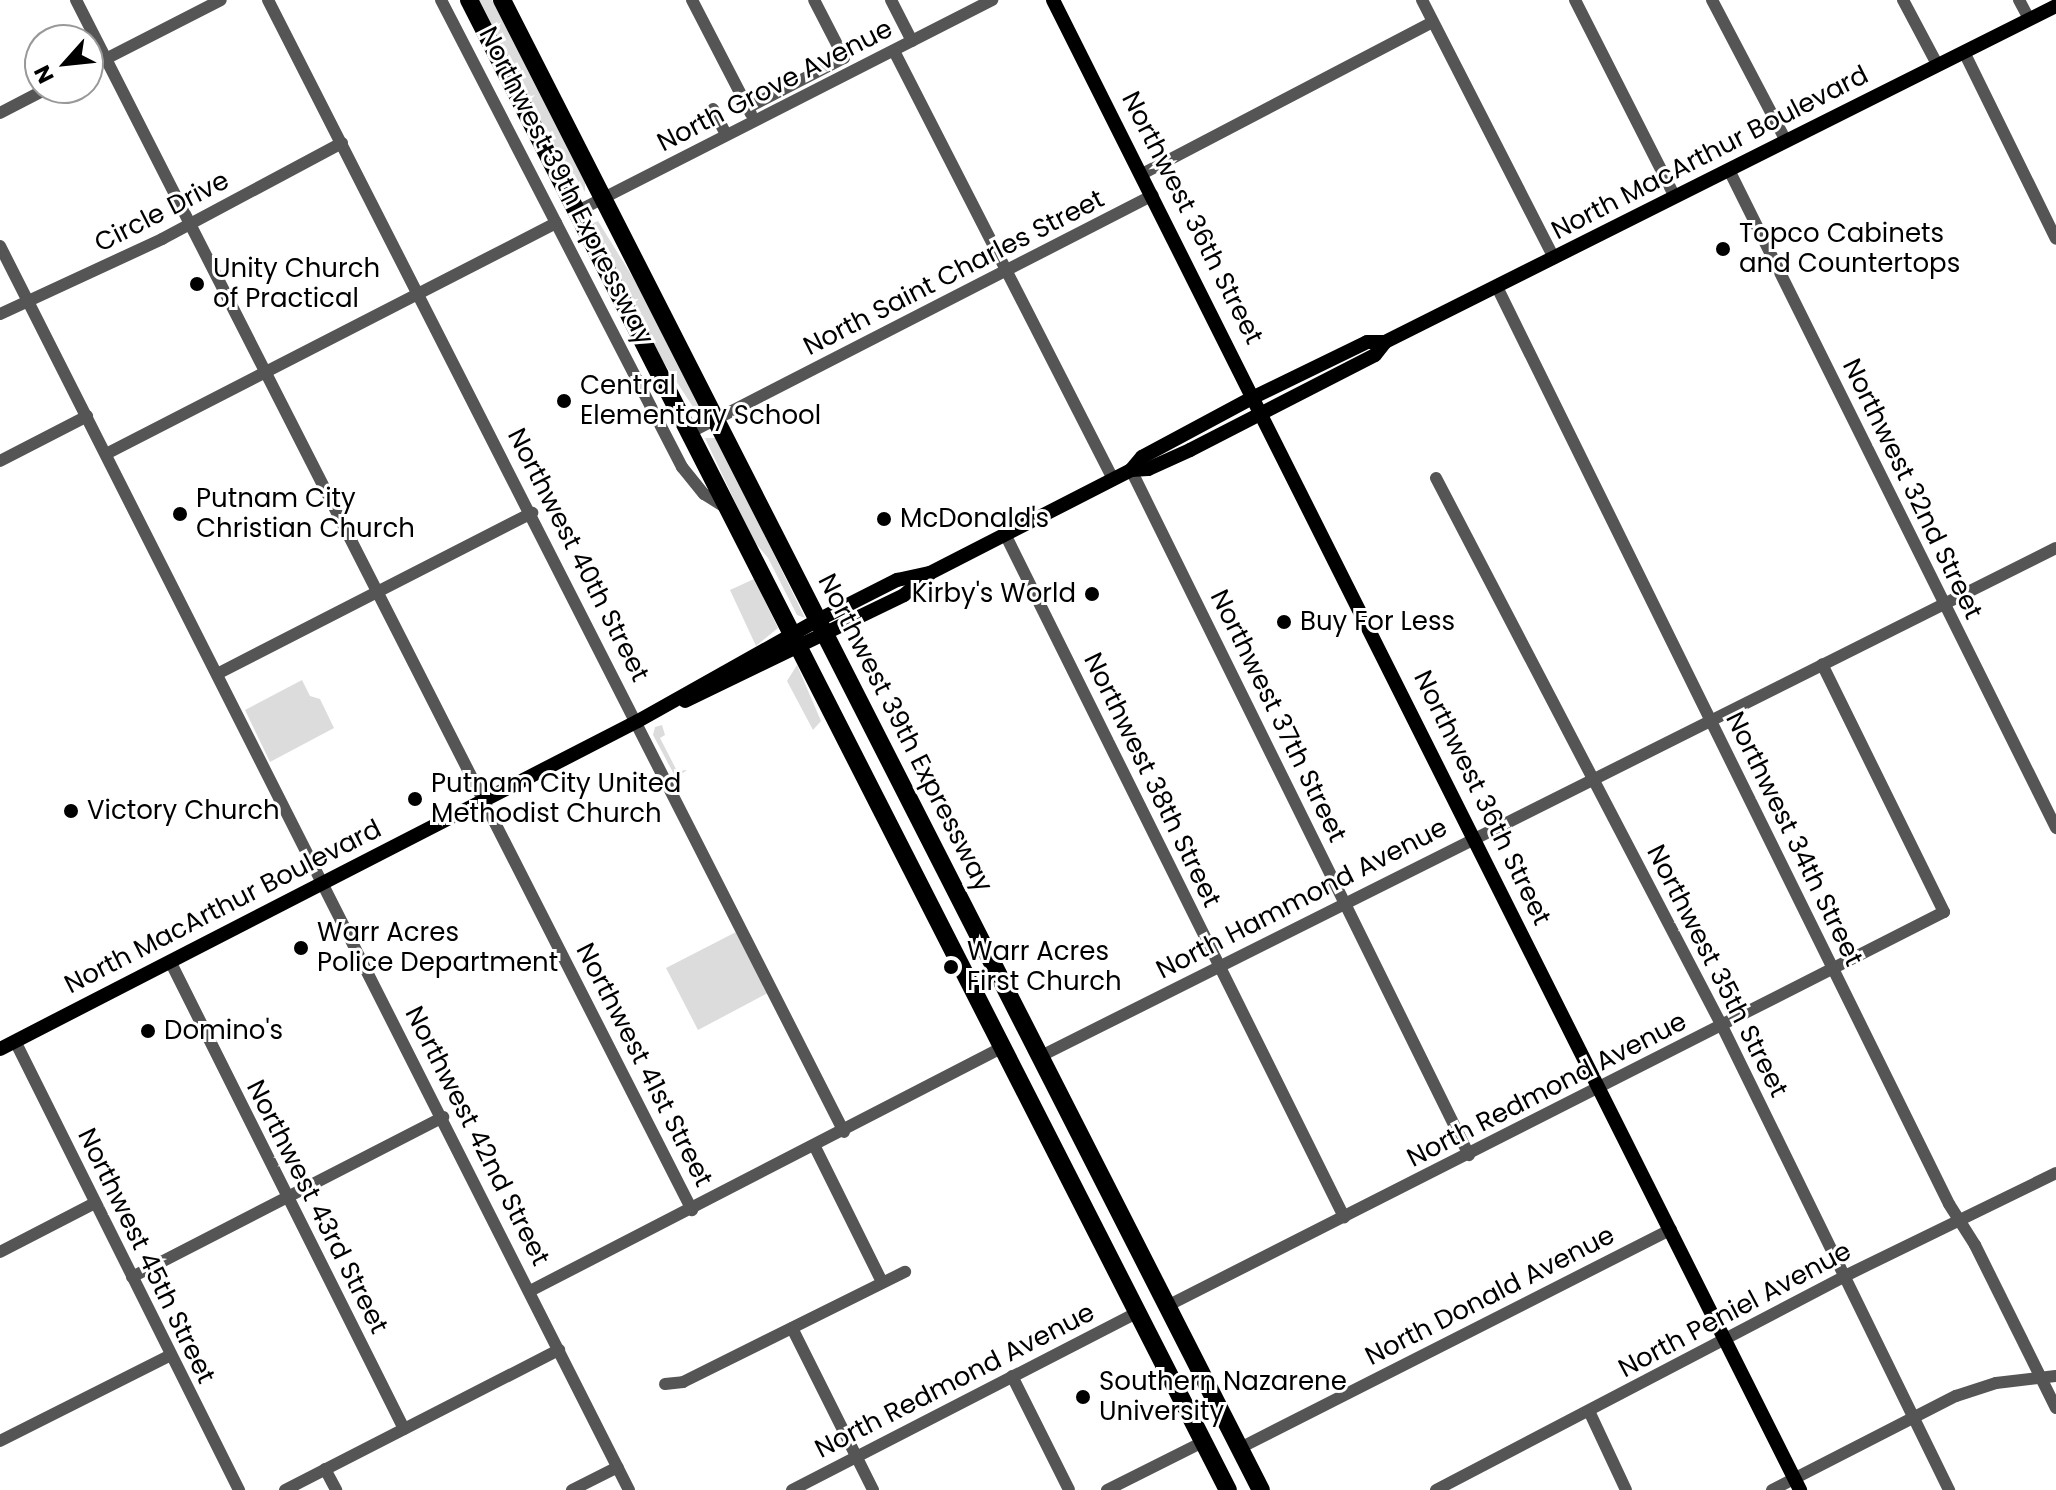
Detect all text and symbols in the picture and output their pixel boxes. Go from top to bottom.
street label: North Grove Avenue [652,13,898,159]
street label: Northwest 39th Expressway [472,22,660,350]
north arrow [24,24,104,104]
street label: North MacArthur Boulevard [1546,59,1874,247]
text: N [26,60,62,89]
street label: Northwest 36th Street [1115,87,1269,349]
street label: Circle Drive [90,165,234,259]
street label: North Saint Charles Street [799,183,1109,363]
place label: Topco Cabinets and Countertops [1739,218,1960,280]
marker: Topco Cabinets and Countertops [1714,240,1732,258]
place label: Unity Church of Practical [213,253,380,314]
marker: Unity Church of Practical [188,275,206,293]
street label: Northwest 32nd Street [1835,354,1989,624]
place label: Central Elementary School [580,370,821,432]
marker: Central Elementary School [555,392,573,410]
street label: Northwest 40th Street [501,423,655,687]
place label: Putnam City Christian Church [196,483,415,544]
place label: McDonald's [900,503,1049,535]
marker: Putnam City Christian Church [171,505,189,523]
marker: McDonald's [875,510,893,528]
street label: Northwest 39th Expressway [811,569,999,897]
place label: Kirby's World [912,578,1076,610]
marker: Kirby's World [1083,585,1101,603]
street label: Northwest 37th Street [1203,585,1353,847]
place label: Buy For Less [1300,606,1455,638]
marker: Buy For Less [1275,613,1293,631]
street label: Northwest 38th Street [1077,648,1227,912]
street label: Northwest 36th Street [1407,666,1557,930]
street label: Northwest 34th Street [1719,707,1869,971]
place label: Putnam City United Methodist Church [431,768,681,830]
marker: Putnam City United Methodist Church [406,790,424,808]
place label: Victory Church [87,795,280,827]
marker: Victory Church [62,802,80,820]
street label: North Hammond Avenue [1151,812,1453,986]
street label: North MacArthur Boulevard [59,813,387,1001]
street label: Northwest 35th Street [1640,840,1794,1102]
place label: Warr Acres Police Department [317,917,558,978]
place label: Warr Acres First Church [967,936,1122,998]
street label: Northwest 41st Street [569,938,719,1192]
marker: Warr Acres Police Department [292,939,310,957]
marker: Warr Acres First Church [942,958,960,976]
street label: Northwest 42nd Street [398,1001,556,1271]
street label: North Redmond Avenue [1402,1006,1692,1174]
place label: Domino's [164,1015,283,1047]
marker: Domino's [139,1022,157,1040]
street label: Northwest 43rd Street [240,1075,394,1339]
street label: Northwest 45th Street [71,1123,221,1389]
street label: North Donald Avenue [1360,1220,1620,1372]
street label: North Peniel Avenue [1613,1235,1857,1385]
street label: North Redmond Avenue [810,1297,1100,1465]
place label: Southern Nazarene University [1099,1366,1347,1428]
marker: Southern Nazarene University [1074,1388,1092,1406]

